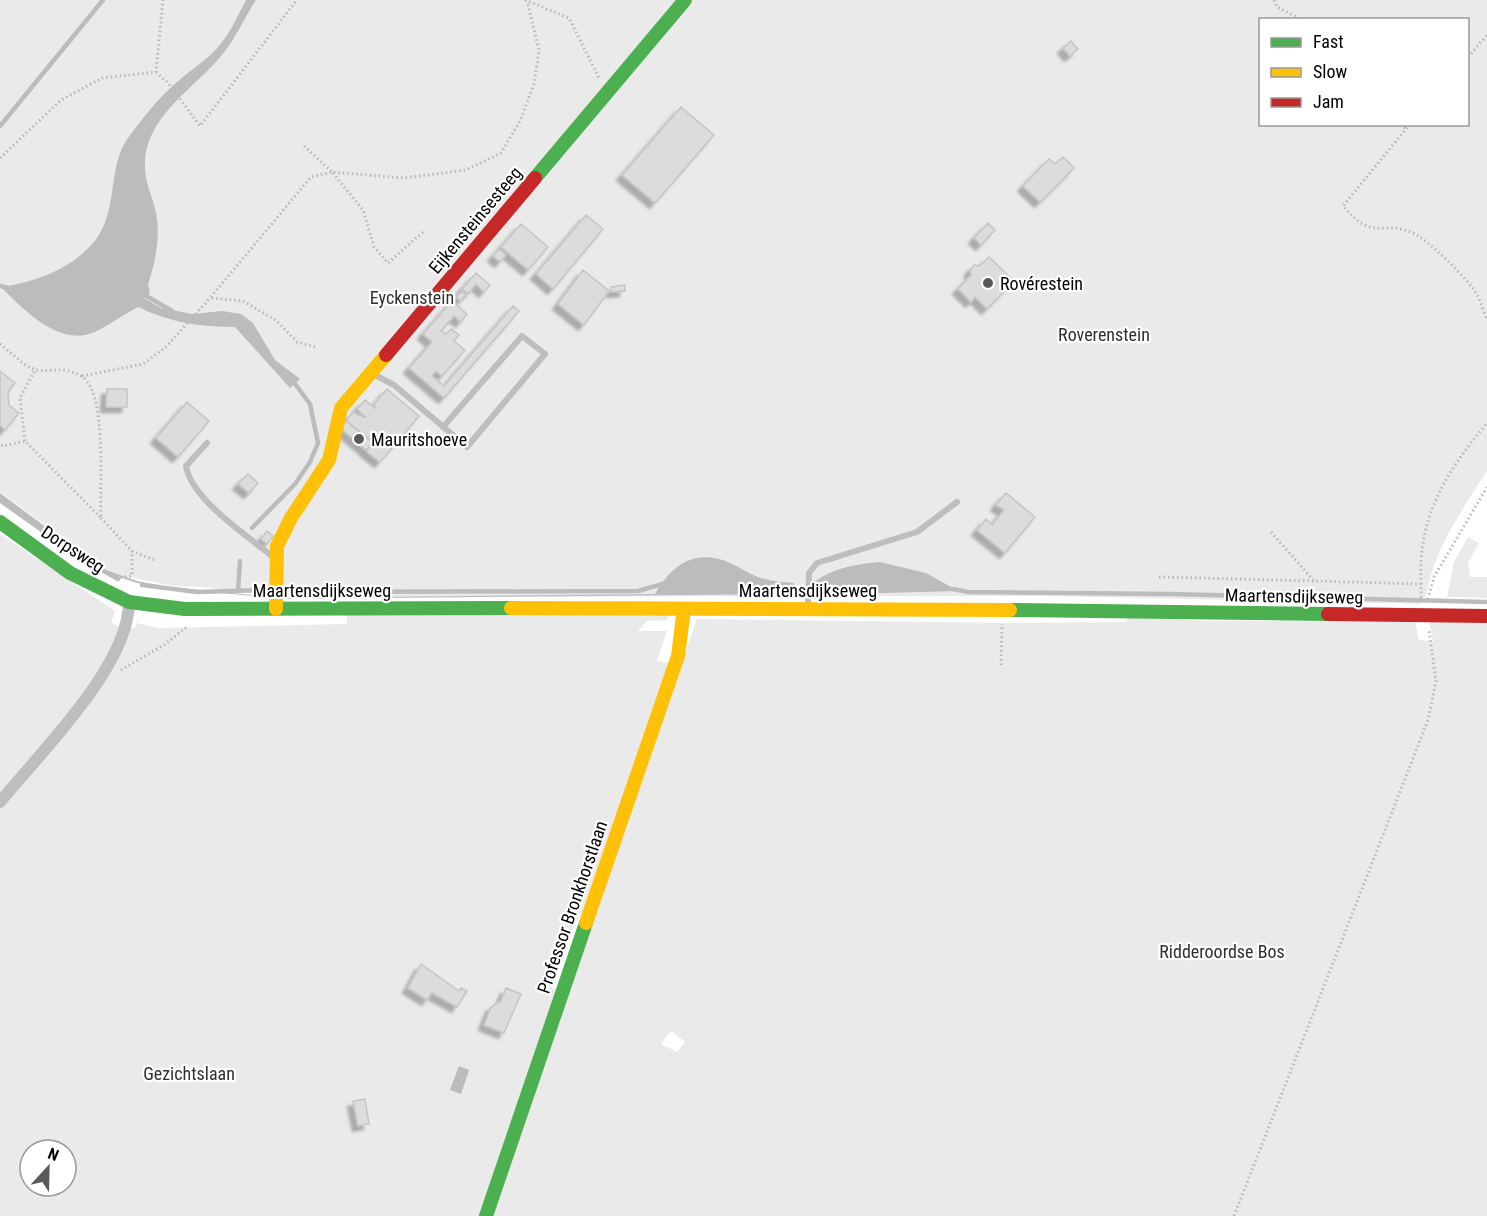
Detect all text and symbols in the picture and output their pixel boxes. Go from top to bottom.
legend [1259,18,1469,126]
text: Fast [1313,31,1344,52]
text: Slow [1313,61,1348,82]
text: Jam [1313,91,1344,112]
street label: Eijkensteinsesteeg [424,162,526,278]
place label: Rovérestein [1000,273,1083,294]
marker: Rovérestein [981,276,995,290]
park label: Eyckenstein [370,287,454,308]
park label: Roverenstein [1058,324,1150,345]
place label: Mauritshoeve [371,429,467,450]
marker: Mauritshoeve [352,432,366,446]
street label: Dorpsweg [38,521,108,577]
street label: Maartensdijkseweg [253,580,391,601]
street label: Maartensdijkseweg [739,580,877,601]
street label: Maartensdijkseweg [1225,584,1363,608]
street label: Professor Bronkhorstlaan [533,818,611,996]
park label: Ridderoordse Bos [1159,941,1285,962]
park label: Gezichtslaan [143,1063,235,1084]
north arrow [18,1138,78,1198]
text: N [45,1144,62,1165]

